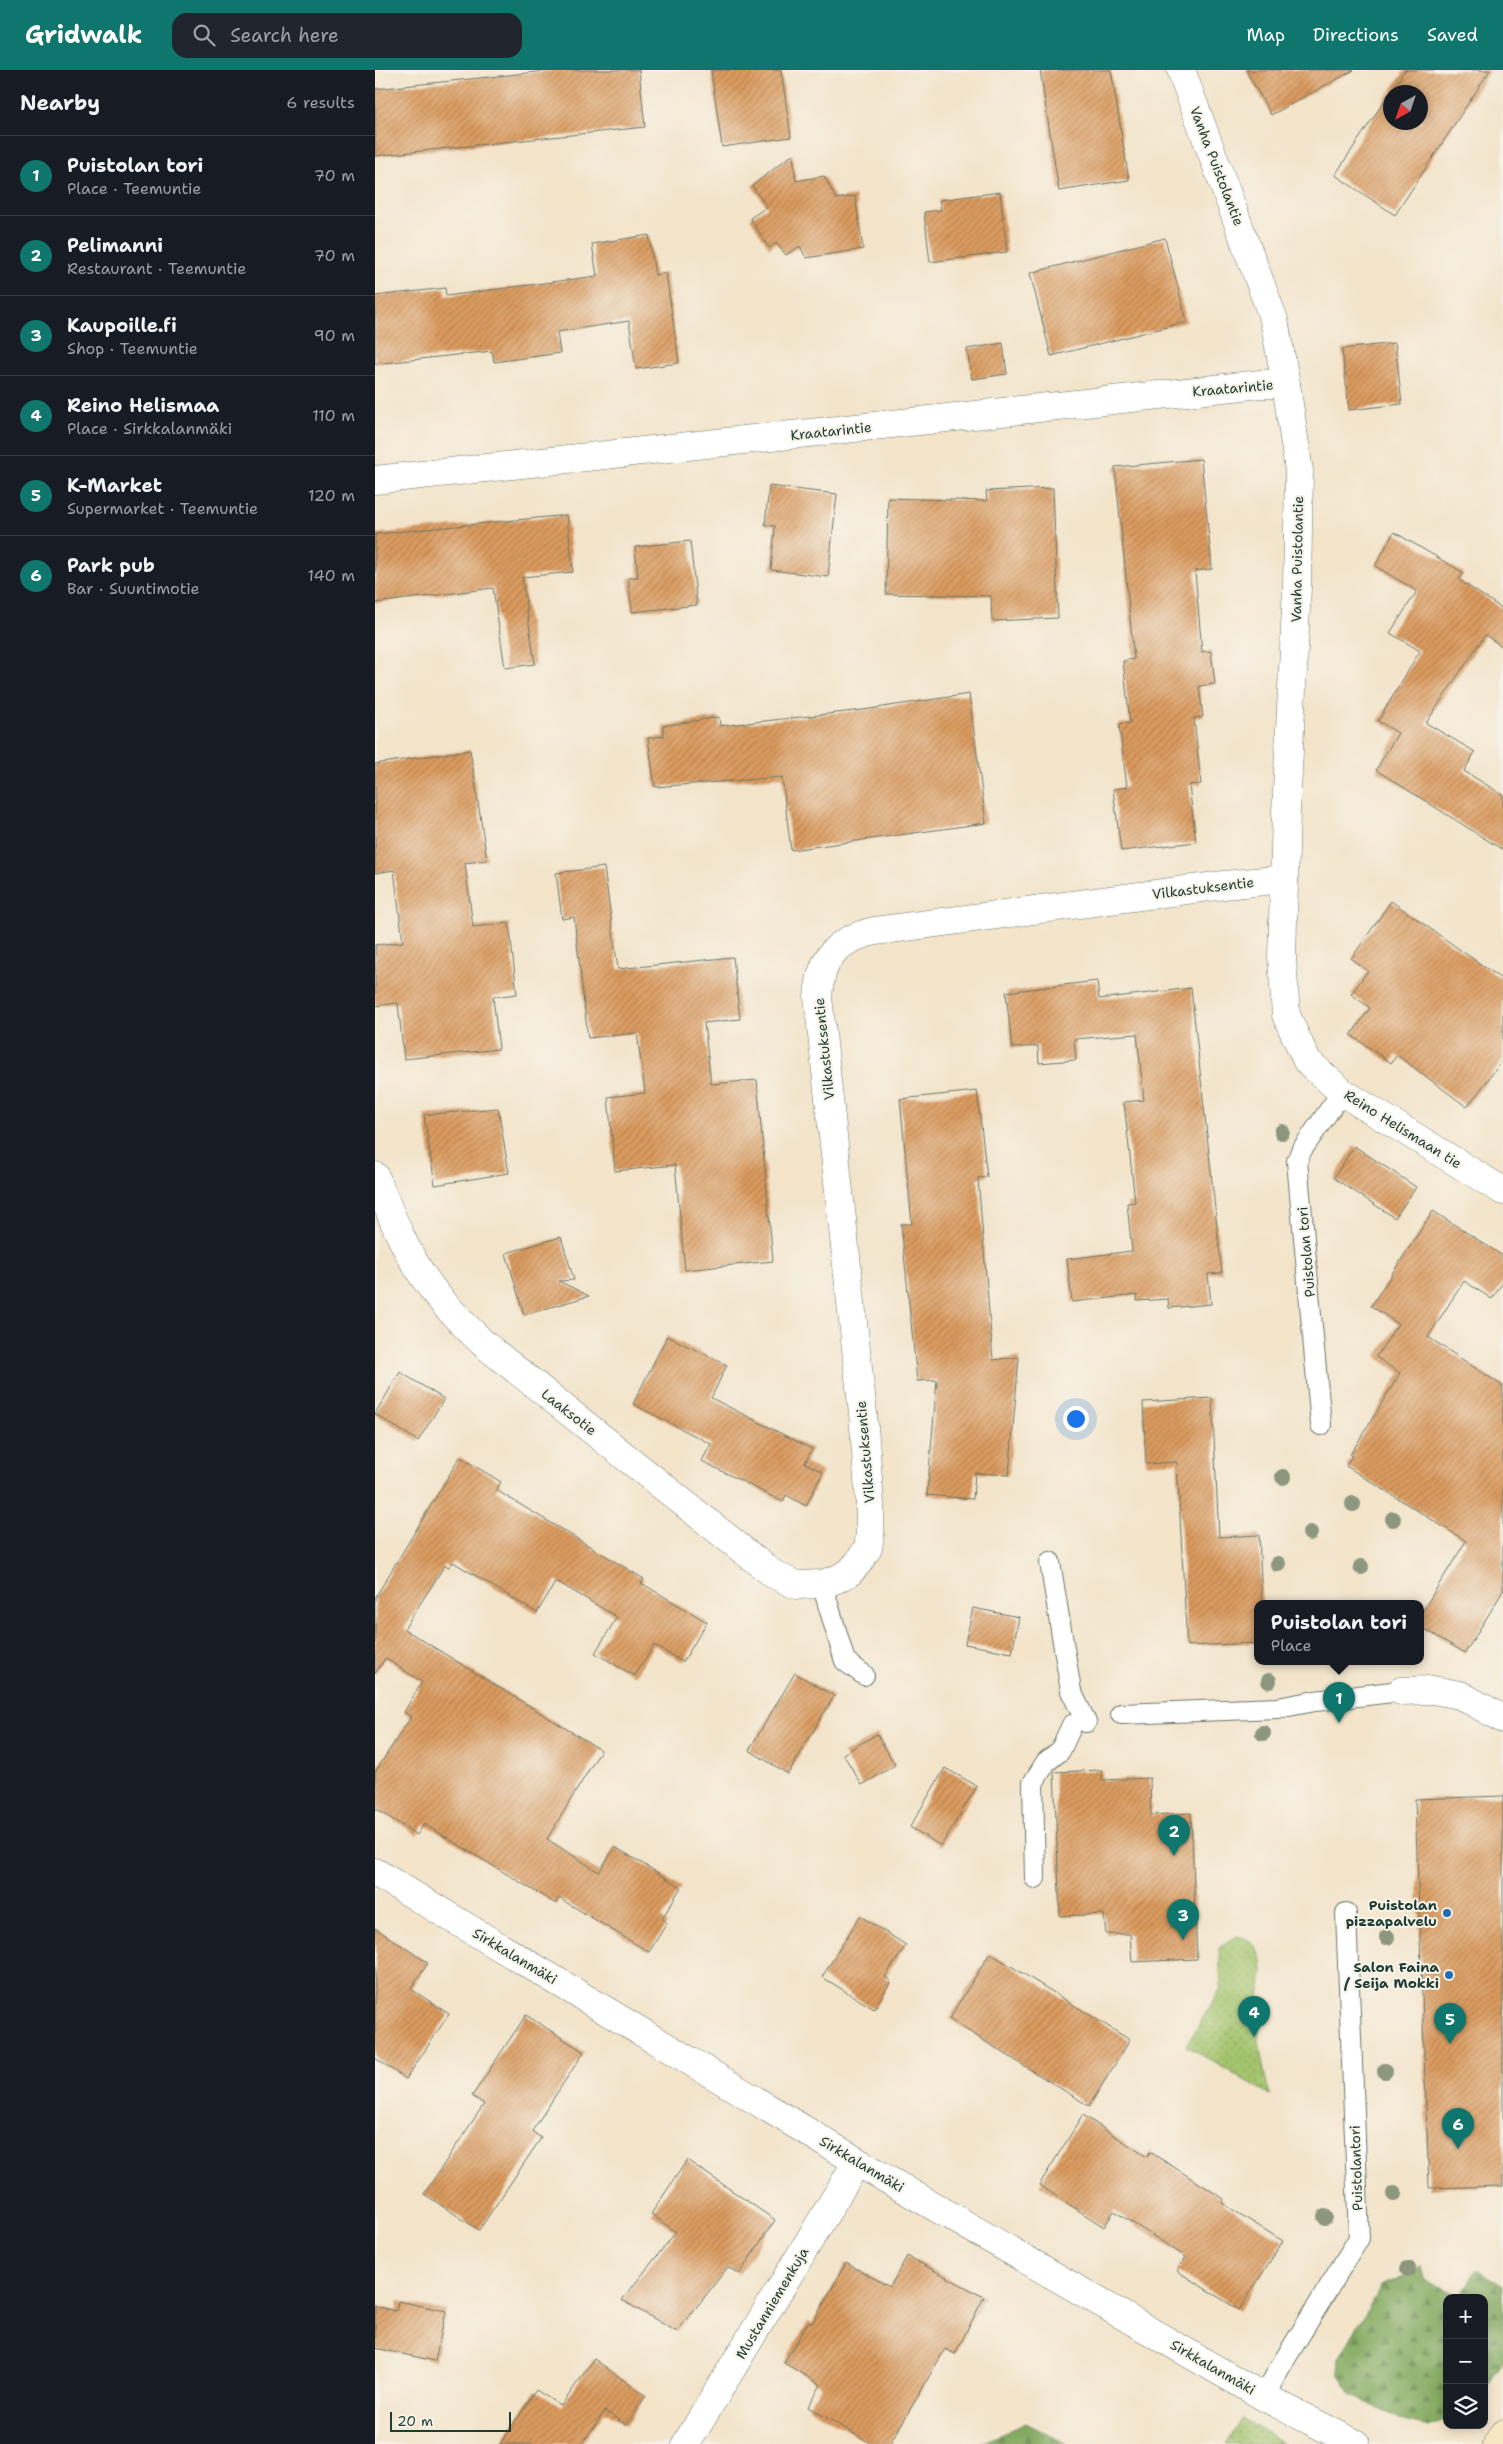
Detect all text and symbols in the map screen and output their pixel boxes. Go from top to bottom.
search box [172,13,522,58]
text: Gridwalk [25,19,142,51]
icon: search [190,21,218,49]
text: Search here [230,23,339,48]
text: Map [1247,23,1285,47]
text: Directions [1313,23,1399,47]
text: Saved [1427,23,1478,47]
north arrow [1383,85,1428,130]
text: Nearby [20,89,100,117]
text: 6 results [286,92,355,113]
street label: Vanha Puistolantie [1186,104,1248,228]
text: Puistolan tori [67,153,203,178]
text: 1 [32,165,40,186]
text: 70 m [314,165,355,186]
text: Place · Teemuntie [67,178,201,199]
text: Pelimanni [67,233,163,258]
text: 2 [30,245,42,266]
text: 70 m [314,245,355,266]
text: Restaurant · Teemuntie [67,258,246,279]
text: Kaupoille.fi [67,313,177,338]
text: 3 [30,325,42,346]
text: 90 m [314,325,355,346]
text: Shop · Teemuntie [67,338,198,359]
street label: Kraatarintie [1192,375,1274,401]
text: Reino Helismaa [67,393,219,418]
text: 4 [30,405,42,426]
text: 110 m [312,405,355,426]
text: Place · Sirkkalanmäki [67,418,232,439]
street label: Kraatarintie [790,418,873,444]
text: K-Market [67,473,162,498]
text: 5 [31,485,41,506]
text: 120 m [308,485,355,506]
street label: Vanha Puistolantie [1287,495,1307,622]
text: Supermarket · Teemuntie [67,498,258,519]
text: Park pub [67,553,155,578]
text: 6 [30,565,42,586]
text: 140 m [308,565,355,586]
text: Bar · Suuntimotie [67,578,200,599]
street label: Vilkastuksentie [1151,873,1255,903]
street label: Vilkastuksentie [810,997,838,1101]
street label: Reino Helismaan tie [1341,1086,1465,1172]
street label: Puistolan tori [1293,1206,1319,1298]
street label: Laaksotie [538,1385,600,1439]
street label: Vilkastuksentie [852,1400,878,1504]
your location [1063,1406,1089,1432]
popup [1254,1600,1424,1665]
text: Puistolan tori [1271,1610,1407,1635]
text: Place [1271,1635,1312,1656]
pin: 1 [1323,1682,1355,1723]
pin: 2 [1158,1815,1190,1856]
place label: Puistolan pizzapalvelu [1346,1896,1437,1930]
pin: 3 [1167,1899,1199,1940]
marker: Puistolan pizzapalvelu [1441,1907,1453,1919]
street label: Sirkkalanmäki [469,1924,561,1988]
place label: Salon Faina / Seija Mokki [1343,1958,1439,1992]
marker: Salon Faina / Seija Mokki [1443,1969,1455,1981]
pin: 4 [1238,1996,1270,2037]
pin: 5 [1434,2003,1466,2044]
pin: 6 [1442,2108,1474,2149]
street label: Puistolantori [1346,2125,1366,2211]
street label: Sirkkalanmäki [816,2132,908,2196]
street label: Mustanniemenkuja [731,2244,813,2362]
map controls [1443,2294,1488,2429]
button: + [1443,2294,1488,2339]
street label: Sirkkalanmäki [1167,2335,1259,2399]
button: − [1443,2339,1488,2384]
button: layers [1443,2384,1488,2429]
scale bar [390,2409,511,2432]
text: 20 m [397,2412,433,2430]

